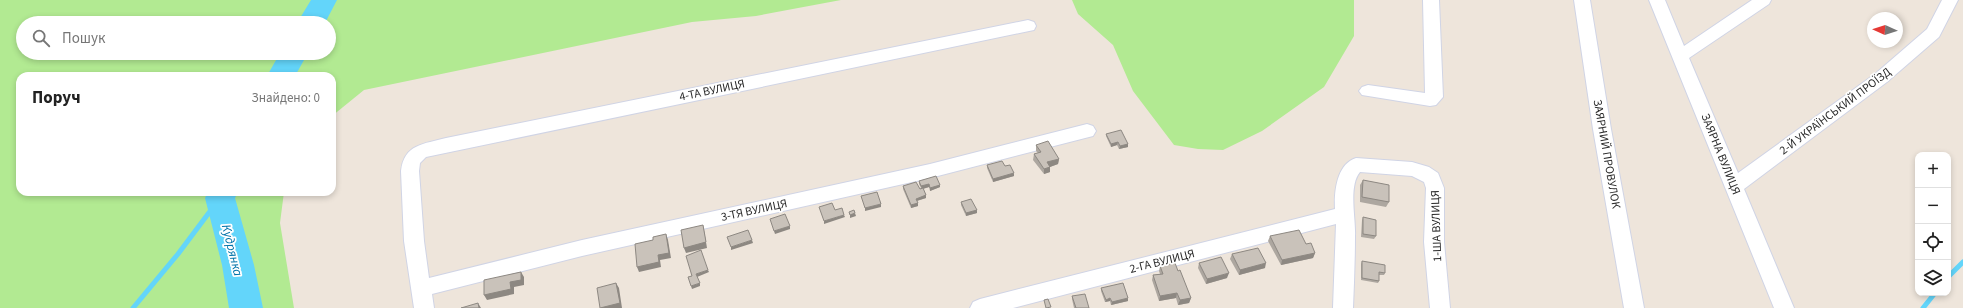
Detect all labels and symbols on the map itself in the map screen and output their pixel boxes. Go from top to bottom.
north arrow [1867,12,1903,48]
street label: 2-Й УКРАЇНСЬКИЙ ПРОЇЗД [1776,64,1895,159]
street label: 4-ТА ВУЛИЦЯ [678,75,746,106]
street label: ЗАЯРНИЙ ПРОВУЛОК [1589,98,1624,210]
street label: ЗАЯРНА ВУЛИЦЯ [1696,111,1745,197]
street label: 1-ША ВУЛИЦЯ [1427,190,1446,262]
street label: 3-ТЯ ВУЛИЦЯ [719,195,789,226]
water label: Кудрянка [217,222,247,278]
street label: 2-ГА ВУЛИЦЯ [1128,245,1196,278]

